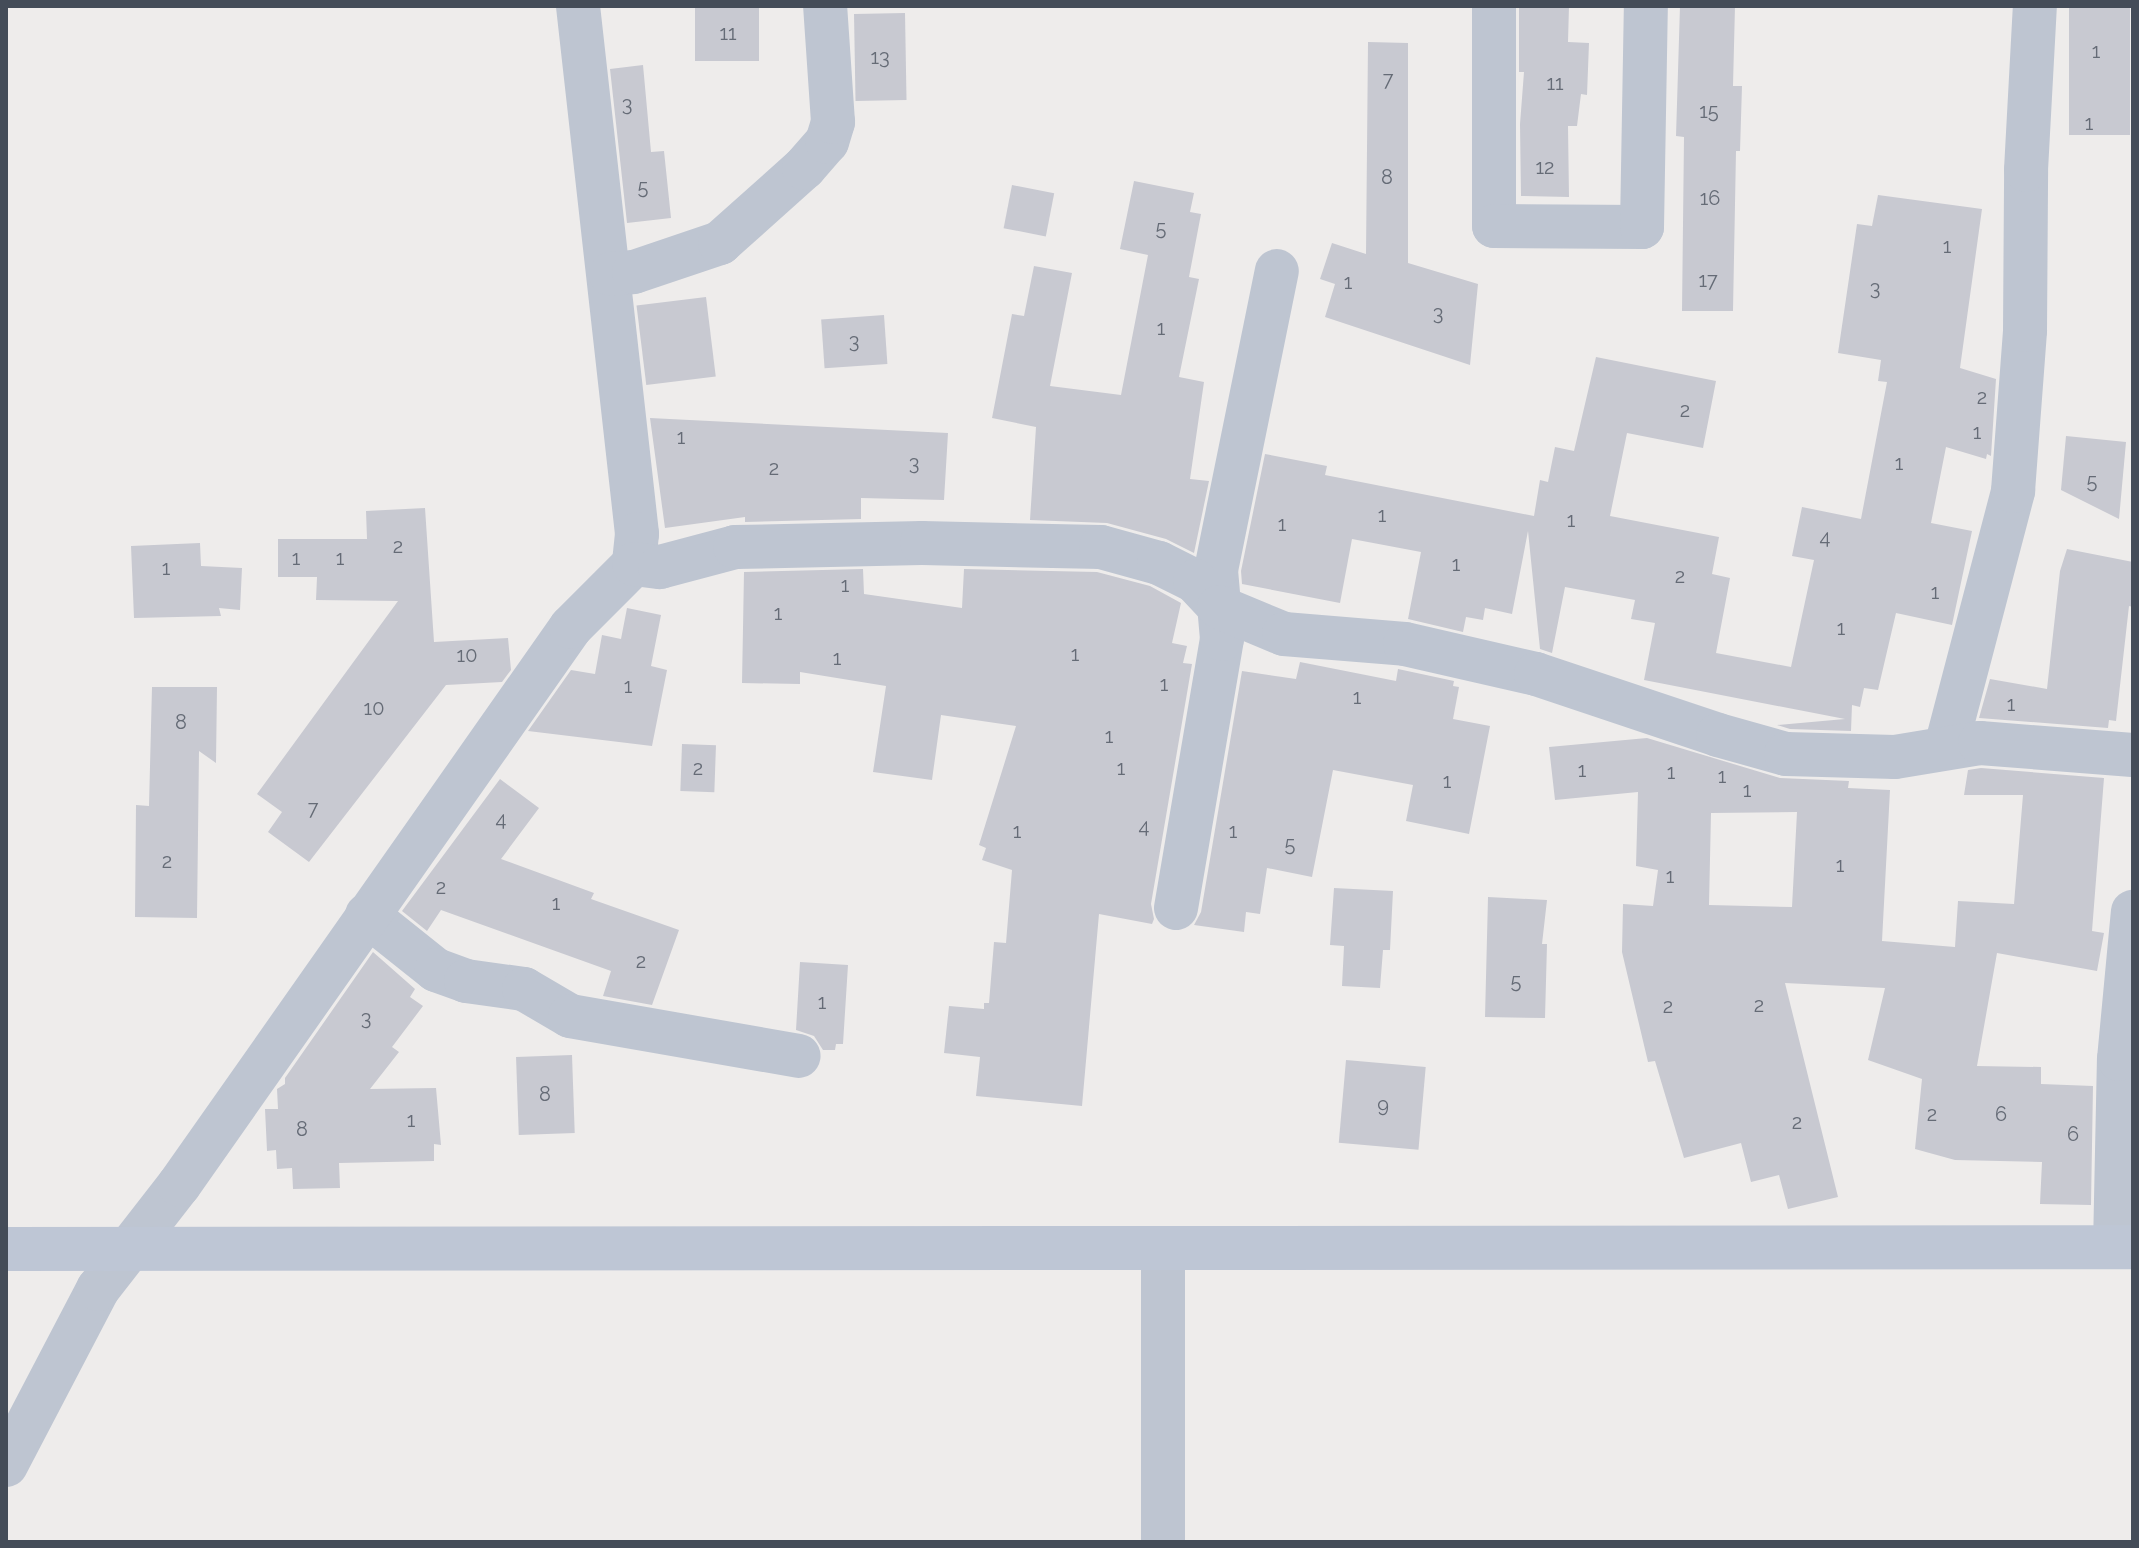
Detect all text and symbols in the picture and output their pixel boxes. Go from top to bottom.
house number: 11 [719,21,737,45]
house number: 1 [2092,39,2100,63]
house number: 13 [870,45,890,69]
house number: 7 [1383,67,1393,91]
house number: 11 [1546,71,1564,95]
house number: 3 [622,92,632,116]
house number: 15 [1699,99,1719,123]
house number: 1 [2085,111,2093,135]
house number: 12 [1536,155,1554,179]
house number: 8 [1381,165,1393,189]
house number: 5 [638,175,648,199]
house number: 16 [1700,186,1720,210]
house number: 5 [1156,216,1166,240]
house number: 1 [1943,234,1951,258]
house number: 17 [1698,268,1718,292]
house number: 1 [1344,270,1352,294]
house number: 3 [1870,276,1880,300]
house number: 3 [1433,301,1443,325]
house number: 1 [1157,316,1165,340]
house number: 3 [849,329,859,353]
house number: 2 [1977,385,1987,409]
house number: 2 [1680,398,1690,422]
house number: 1 [1973,420,1981,444]
house number: 1 [677,425,685,449]
house number: 3 [909,451,919,475]
house number: 1 [1895,451,1903,475]
house number: 2 [769,456,779,480]
house number: 5 [2087,469,2097,493]
house number: 1 [1378,503,1386,527]
house number: 1 [1567,508,1575,532]
house number: 1 [1278,512,1286,536]
house number: 4 [1820,525,1830,549]
house number: 2 [393,534,403,558]
house number: 1 [292,546,300,570]
house number: 1 [336,546,344,570]
house number: 1 [1452,552,1460,576]
house number: 1 [162,556,170,580]
house number: 2 [1675,564,1685,588]
house number: 1 [841,573,849,597]
house number: 1 [1931,580,1939,604]
house number: 1 [774,601,782,625]
house number: 1 [1837,616,1845,640]
house number: 1 [1071,642,1079,666]
house number: 10 [457,643,477,667]
house number: 1 [833,646,841,670]
house number: 1 [1160,672,1168,696]
house number: 1 [624,674,632,698]
house number: 1 [1353,685,1361,709]
house number: 1 [2007,692,2015,716]
house number: 10 [364,696,384,720]
house number: 8 [175,710,187,734]
house number: 1 [1105,724,1113,748]
house number: 2 [693,756,703,780]
house number: 1 [1117,756,1125,780]
house number: 1 [1578,758,1586,782]
house number: 1 [1667,760,1675,784]
house number: 1 [1718,764,1726,788]
house number: 1 [1443,769,1451,793]
house number: 1 [1743,778,1751,802]
house number: 7 [308,796,318,820]
house number: 4 [496,807,506,831]
house number: 4 [1139,814,1149,838]
house number: 1 [1013,819,1021,843]
house number: 1 [1229,819,1237,843]
house number: 5 [1285,832,1295,856]
house number: 2 [162,849,172,873]
house number: 1 [1836,853,1844,877]
house number: 1 [1666,864,1674,888]
house number: 2 [436,875,446,899]
house number: 1 [552,891,560,915]
house number: 2 [636,949,646,973]
house number: 5 [1511,969,1521,993]
house number: 1 [818,990,826,1014]
house number: 2 [1754,993,1764,1017]
house number: 2 [1663,994,1673,1018]
house number: 3 [361,1006,371,1030]
house number: 8 [539,1082,551,1106]
house number: 9 [1377,1093,1389,1117]
house number: 2 [1927,1102,1937,1126]
house number: 6 [1995,1102,2007,1126]
house number: 1 [407,1108,415,1132]
house number: 2 [1792,1110,1802,1134]
house number: 8 [296,1117,308,1141]
house number: 6 [2067,1122,2079,1146]

